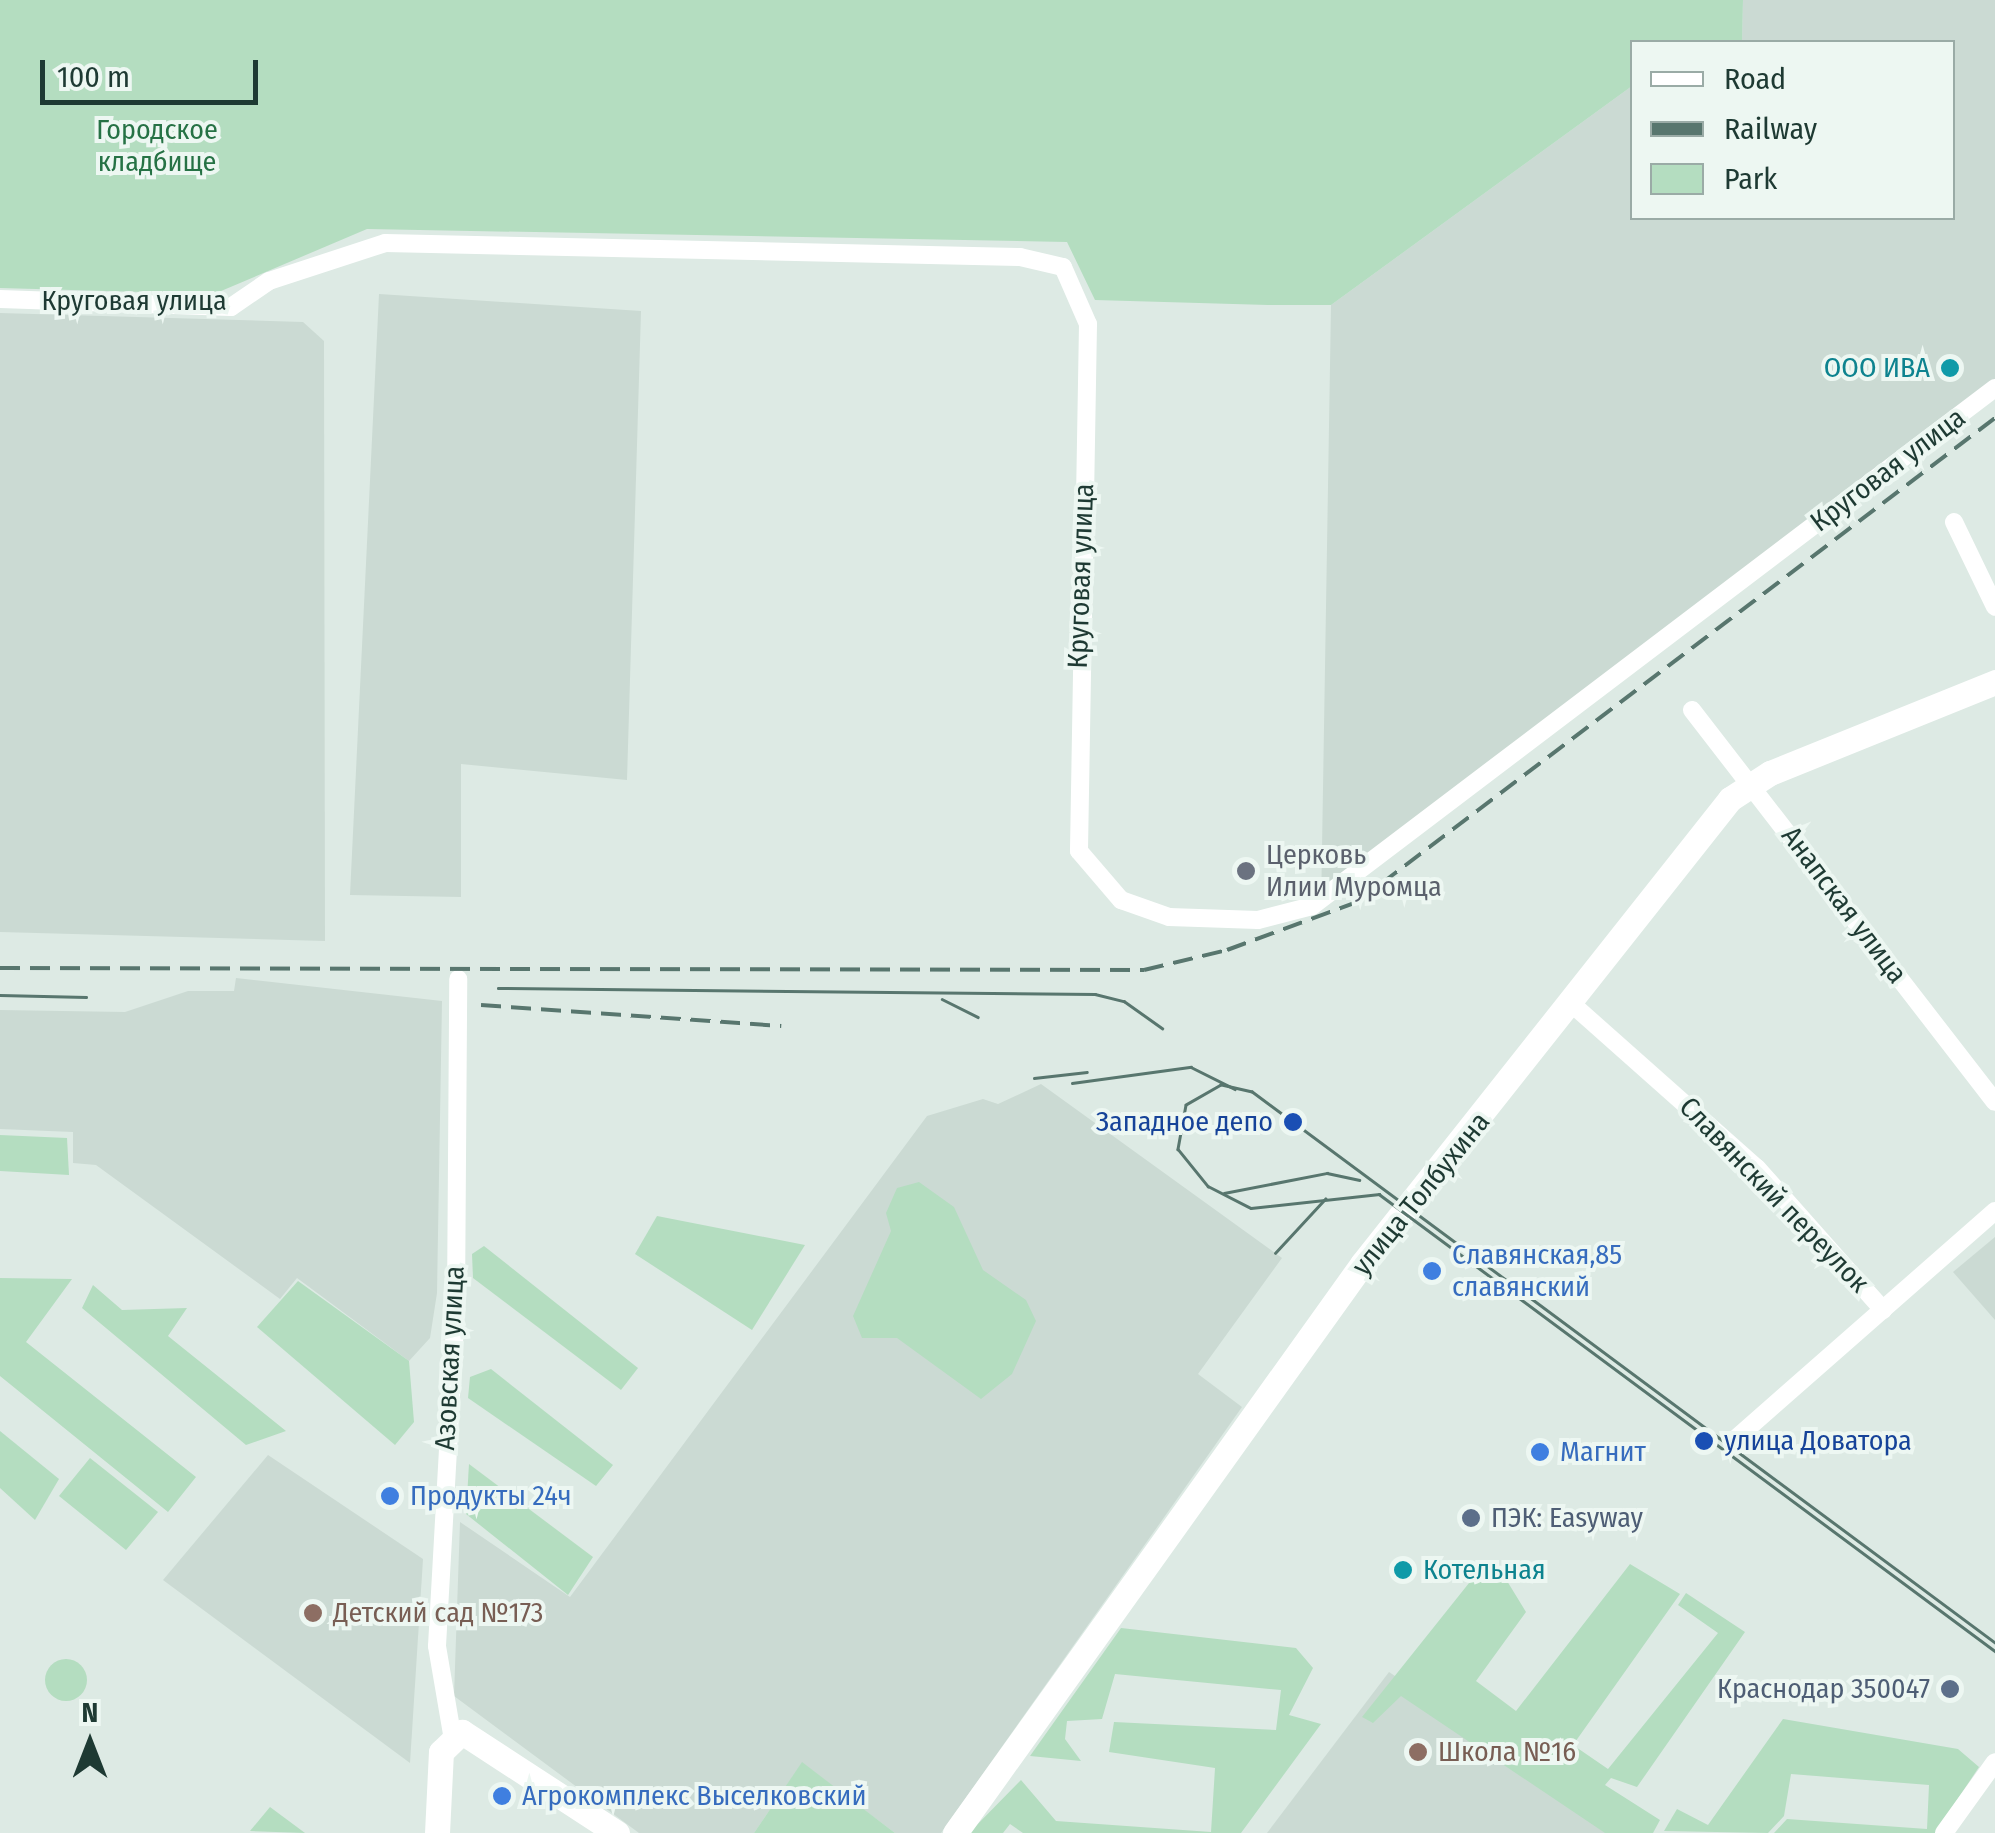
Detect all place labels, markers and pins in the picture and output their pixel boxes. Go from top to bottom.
place label: ООО ИВА [1824,351,1930,385]
marker: ООО ИВА [1939,357,1961,379]
place label: Церковь Илии Муромца [1266,838,1442,904]
marker: Церковь Илии Муромца [1235,860,1257,882]
place label: Западное депо [1096,1105,1273,1139]
marker: Западное депо [1282,1111,1304,1133]
place label: Славянская,85 славянский [1452,1238,1622,1304]
marker: Славянская,85 славянский [1421,1260,1443,1282]
place label: улица Доватора [1724,1424,1912,1458]
marker: улица Доватора [1693,1430,1715,1452]
place label: Магнит [1560,1435,1646,1469]
marker: Магнит [1529,1441,1551,1463]
place label: Продукты 24ч [410,1479,572,1513]
marker: Продукты 24ч [379,1485,401,1507]
place label: ПЭК: Easyway [1491,1501,1643,1535]
marker: ПЭК: Easyway [1460,1507,1482,1529]
place label: Котельная [1423,1553,1546,1587]
marker: Котельная [1392,1559,1414,1581]
place label: Детский cад №173 [333,1596,543,1630]
marker: Детский cад №173 [302,1602,324,1624]
place label: Краснодар 350047 [1717,1672,1930,1706]
marker: Краснодар 350047 [1939,1678,1961,1700]
place label: Школа №16 [1438,1735,1576,1769]
marker: Школа №16 [1407,1741,1429,1763]
place label: Агрокомплекс Выселковский [522,1779,866,1813]
marker: Агрокомплекс Выселковский [491,1785,513,1807]

